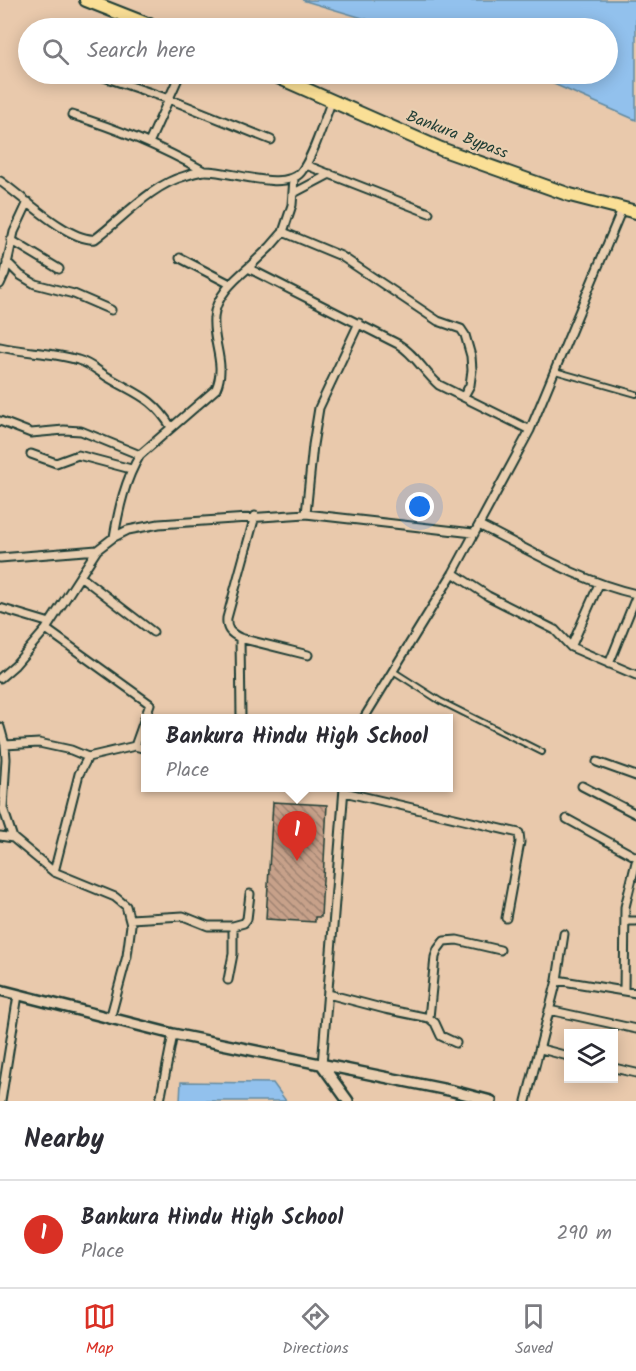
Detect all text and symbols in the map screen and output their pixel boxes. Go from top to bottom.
search box [18,18,618,84]
text: Search here [87,34,195,69]
icon: search [39,35,72,68]
street label: Bankura Bypass [403,104,512,166]
your location [405,492,434,521]
popup [141,714,453,792]
text: Bankura Hindu High School [166,720,428,755]
text: Place [166,755,209,787]
pin: 1 [278,812,316,861]
map controls [564,1029,618,1083]
button: layers [564,1029,618,1083]
text: Nearby [24,1119,104,1161]
text: Bankura Hindu High School [81,1201,343,1236]
text: 1 [40,1218,47,1250]
text: 290 m [557,1218,612,1250]
text: Place [81,1236,124,1268]
tab: Map [83,1300,116,1361]
tab: Directions [282,1300,349,1361]
tab: Saved [515,1300,553,1361]

